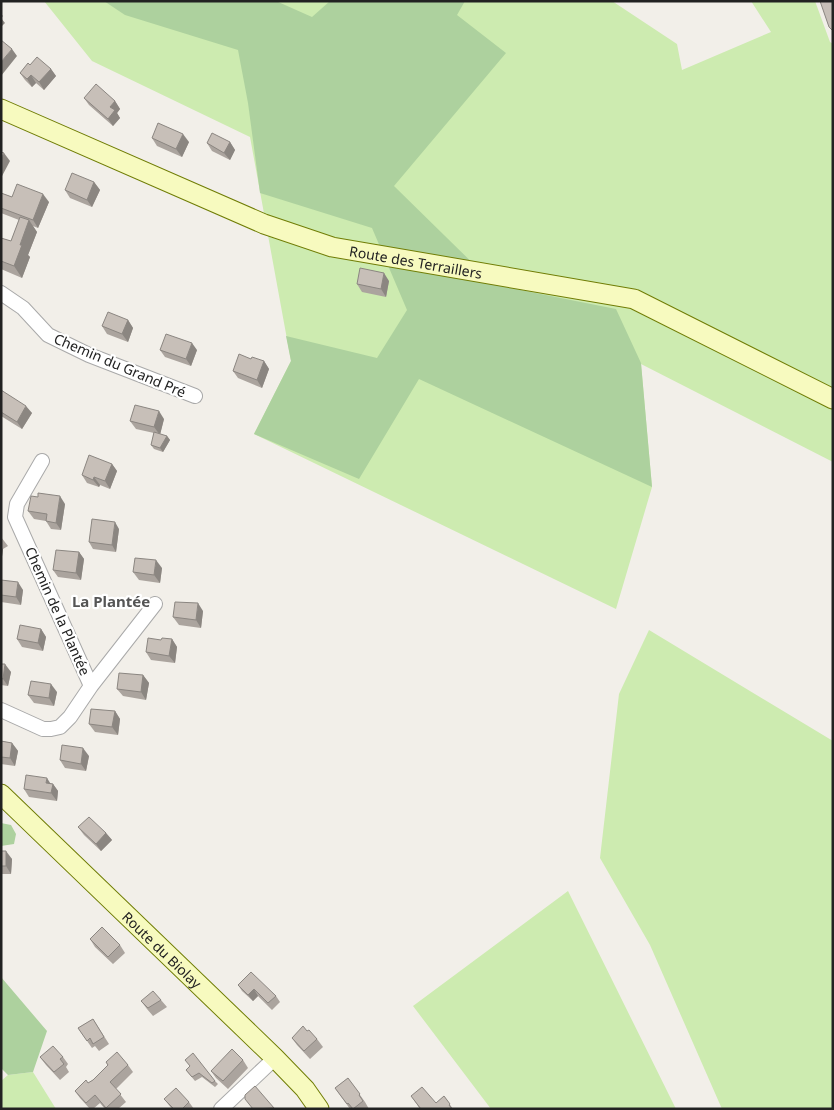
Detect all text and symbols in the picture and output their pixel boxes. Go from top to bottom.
street label: Route des Terraillers [348,241,484,282]
street label: Chemin du Grand Pré [51,329,189,401]
street label: Chemin de la Plantée [21,544,95,678]
district label: La Plantée [72,591,150,611]
street label: Route du Biolay [119,907,207,993]

